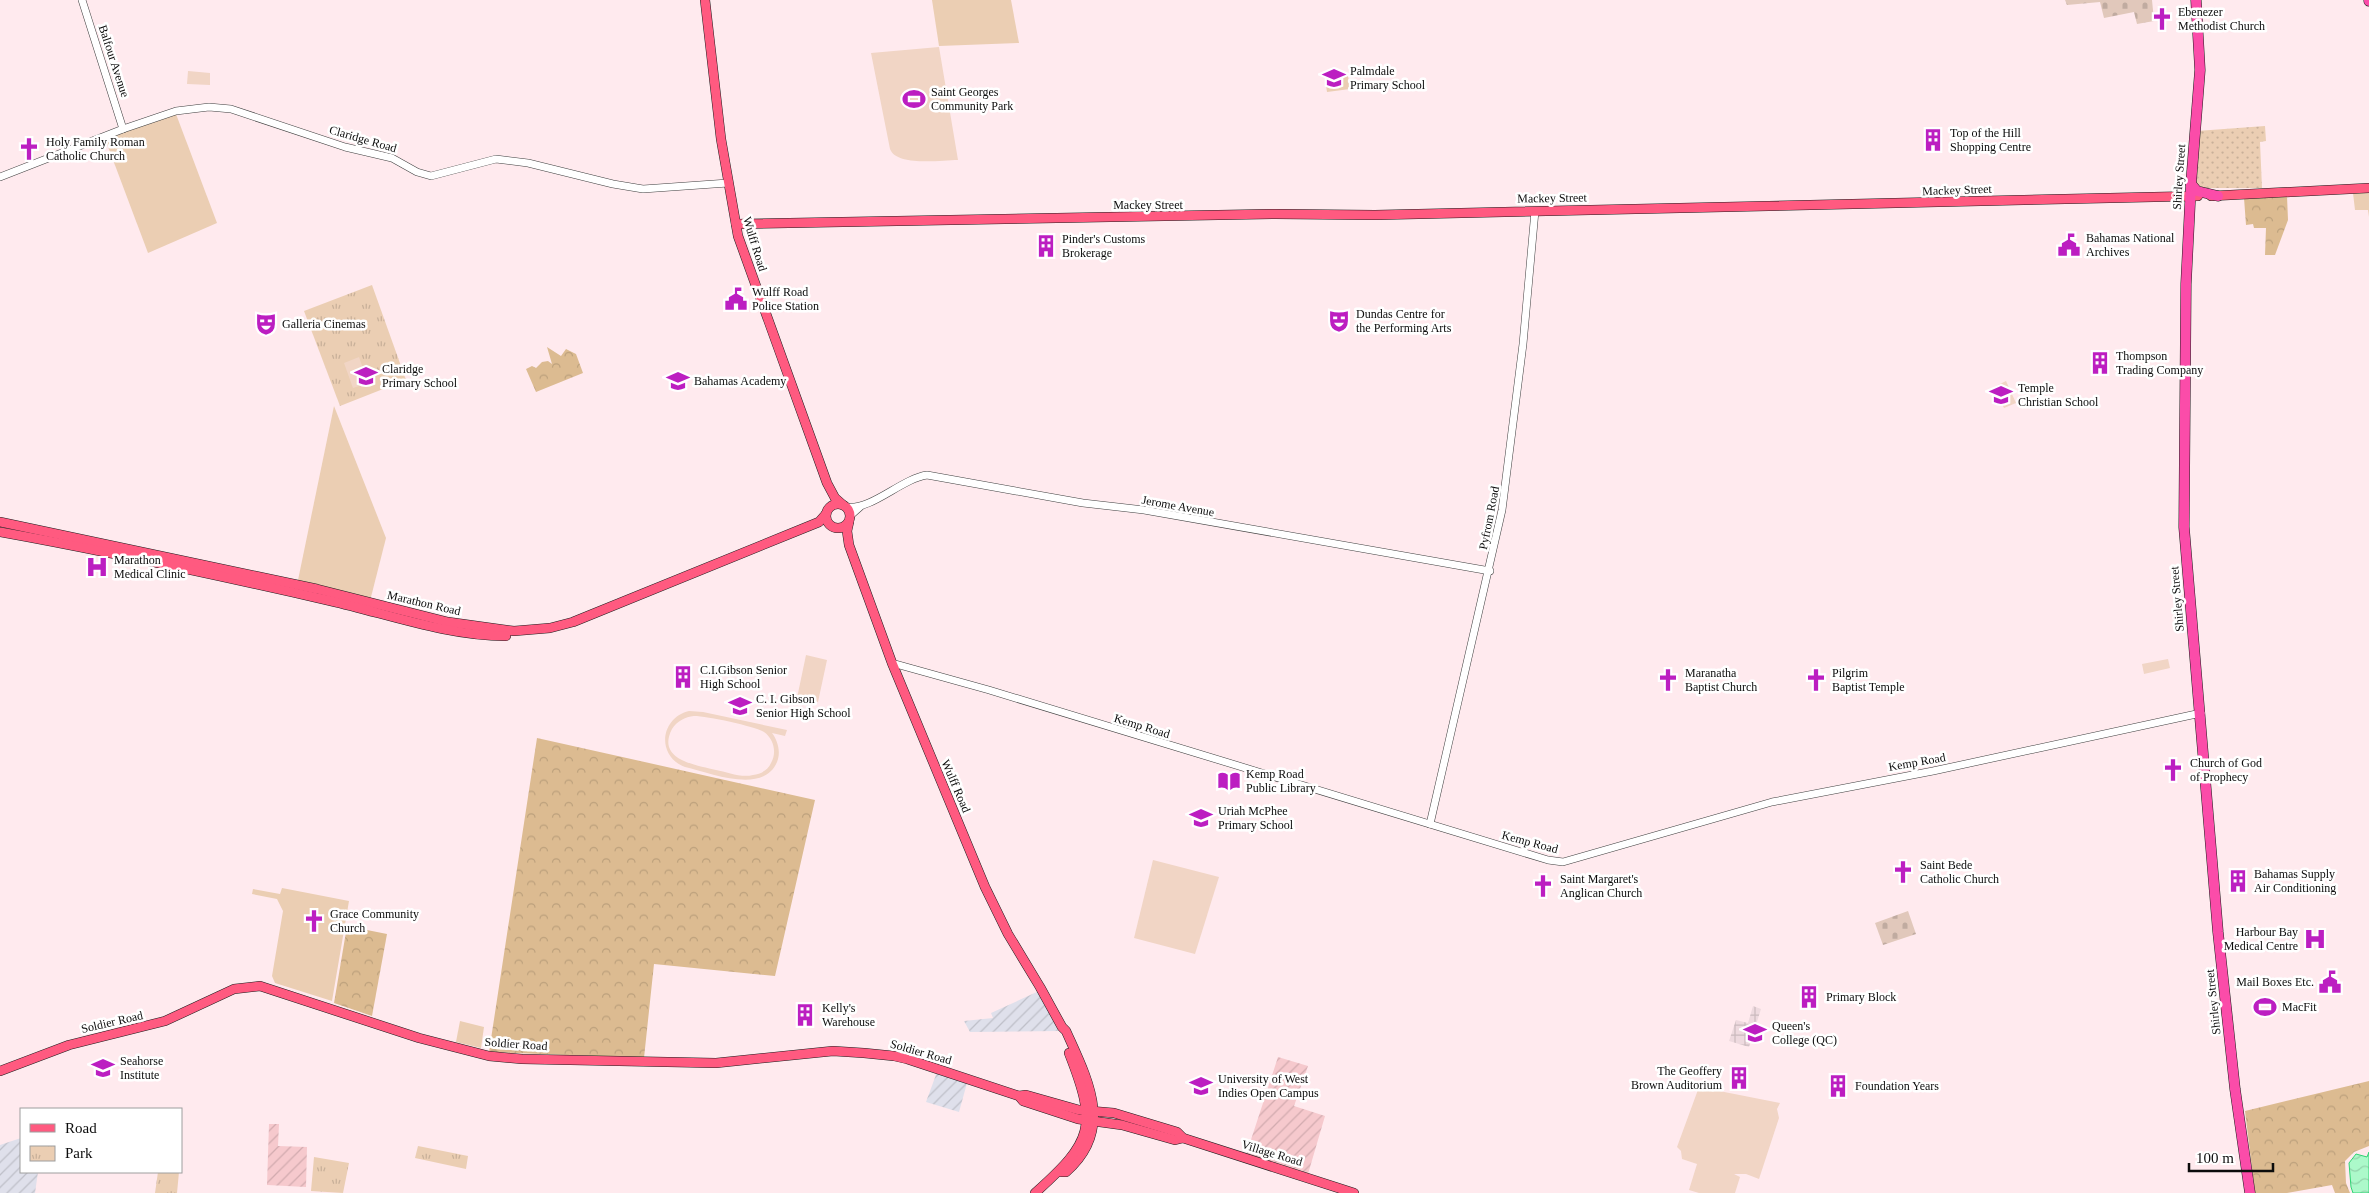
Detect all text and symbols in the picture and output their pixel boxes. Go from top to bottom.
place label: Ebenezer Methodist Church [2178,5,2265,33]
church icon: Ebenezer Methodist Church [2149,6,2175,32]
street label: Balfour Avenue [96,23,132,99]
place label: Palmdale Primary School [1350,64,1426,92]
school or university icon: Palmdale Primary School [1321,65,1347,91]
place label: Saint Georges Community Park [931,85,1013,113]
sports icon: Saint Georges Community Park [901,86,927,112]
street label: Claridge Road [328,123,398,155]
place label: Top of the Hill Shopping Centre [1950,126,2031,154]
building icon: Top of the Hill Shopping Centre [1920,127,1946,153]
place label: Holy Family Roman Catholic Church [46,135,145,163]
church icon: Holy Family Roman Catholic Church [16,136,42,162]
street label: Shirley Street [2170,143,2188,210]
street label: Mackey Street [1922,182,1993,198]
street label: Mackey Street [1517,190,1588,206]
street label: Mackey Street [1113,198,1183,212]
street label: Wulff Road [740,215,770,273]
place label: Bahamas National Archives [2086,231,2175,259]
place label: Pinder's Customs Brokerage [1062,232,1146,260]
public building icon: Bahamas National Archives [2056,232,2082,258]
building icon: Pinder's Customs Brokerage [1033,233,1059,259]
place label: Wulff Road Police Station [752,285,819,313]
public building icon: Wulff Road Police Station [723,286,749,312]
place label: Dundas Centre for the Performing Arts [1356,307,1452,335]
theatre icon: Dundas Centre for the Performing Arts [1326,308,1352,334]
theatre icon: Galleria Cinemas [253,311,279,337]
place label: Galleria Cinemas [282,317,366,331]
place label: Thompson Trading Company [2116,349,2203,377]
building icon: Thompson Trading Company [2087,350,2113,376]
place label: Claridge Primary School [382,362,458,390]
school or university icon: Claridge Primary School [353,363,379,389]
school or university icon: Bahamas Academy [665,368,691,394]
place label: Bahamas Academy [694,374,786,388]
place label: Temple Christian School [2018,381,2099,409]
school or university icon: Temple Christian School [1988,382,2014,408]
street label: Pyfrom Road [1476,485,1502,551]
street label: Jerome Avenue [1141,493,1215,519]
place label: Marathon Medical Clinic [114,553,186,581]
hospital icon: Marathon Medical Clinic [84,554,110,580]
street label: Shirley Street [2167,565,2187,632]
street label: Marathon Road [386,588,462,618]
place label: C.I.Gibson Senior High School [700,663,787,691]
building icon: C.I.Gibson Senior High School [670,664,696,690]
place label: Maranatha Baptist Church [1685,666,1757,694]
place label: Pilgrim Baptist Temple [1832,666,1905,694]
church icon: Maranatha Baptist Church [1655,667,1681,693]
church icon: Pilgrim Baptist Temple [1803,667,1829,693]
place label: C. I. Gibson Senior High School [756,692,851,720]
school or university icon: C. I. Gibson Senior High School [727,693,753,719]
street label: Kemp Road [1112,711,1172,741]
street label: Kemp Road [1887,750,1947,774]
place label: Church of God of Prophecy [2190,756,2262,784]
street label: Wulff Road [939,757,973,815]
church icon: Church of God of Prophecy [2160,757,2186,783]
place label: Kemp Road Public Library [1246,767,1316,795]
library icon: Kemp Road Public Library [1216,768,1242,794]
place label: Uriah McPhee Primary School [1218,804,1294,832]
school or university icon: Uriah McPhee Primary School [1188,805,1214,831]
street label: Kemp Road [1500,828,1560,856]
place label: Saint Bede Catholic Church [1920,858,1999,886]
church icon: Saint Bede Catholic Church [1890,859,1916,885]
place label: Bahamas Supply Air Conditioning [2254,867,2336,895]
building icon: Bahamas Supply Air Conditioning [2225,868,2251,894]
place label: Saint Margaret's Anglican Church [1560,872,1642,900]
church icon: Saint Margaret's Anglican Church [1530,873,1556,899]
place label: Grace Community Church [330,907,419,935]
church icon: Grace Community Church [301,908,327,934]
place label: Harbour Bay Medical Centre [2224,925,2298,953]
hospital icon: Harbour Bay Medical Centre [2302,926,2328,952]
street label: Shirley Street [2203,968,2223,1035]
public building icon: Mail Boxes Etc. [2317,969,2343,995]
place label: Mail Boxes Etc. [2236,975,2314,989]
building icon: Primary Block [1796,984,1822,1010]
place label: Primary Block [1826,990,1896,1004]
sports icon: MacFit [2252,994,2278,1020]
place label: MacFit [2282,1000,2317,1014]
place label: Kelly's Warehouse [822,1001,875,1029]
building icon: Kelly's Warehouse [792,1002,818,1028]
street label: Soldier Road [80,1008,144,1036]
place label: Queen's College (QC) [1772,1019,1837,1047]
school or university icon: Queen's College (QC) [1742,1020,1768,1046]
street label: Soldier Road [484,1035,548,1053]
street label: Soldier Road [889,1037,953,1067]
place label: Seahorse Institute [120,1054,163,1082]
school or university icon: Seahorse Institute [90,1055,116,1081]
place label: The Geoffery Brown Auditorium [1631,1064,1723,1092]
building icon: The Geoffery Brown Auditorium [1726,1065,1752,1091]
place label: University of West Indies Open Campus [1218,1072,1319,1100]
school or university icon: University of West Indies Open Campus [1188,1073,1214,1099]
building icon: Foundation Years [1825,1073,1851,1099]
place label: Foundation Years [1855,1079,1939,1093]
legend [20,1108,182,1173]
text: Road [65,1120,97,1136]
street label: Village Road [1240,1137,1304,1169]
scale bar [2189,1140,2273,1172]
text: Park [65,1145,93,1161]
text: 100 m [2196,1150,2234,1166]

